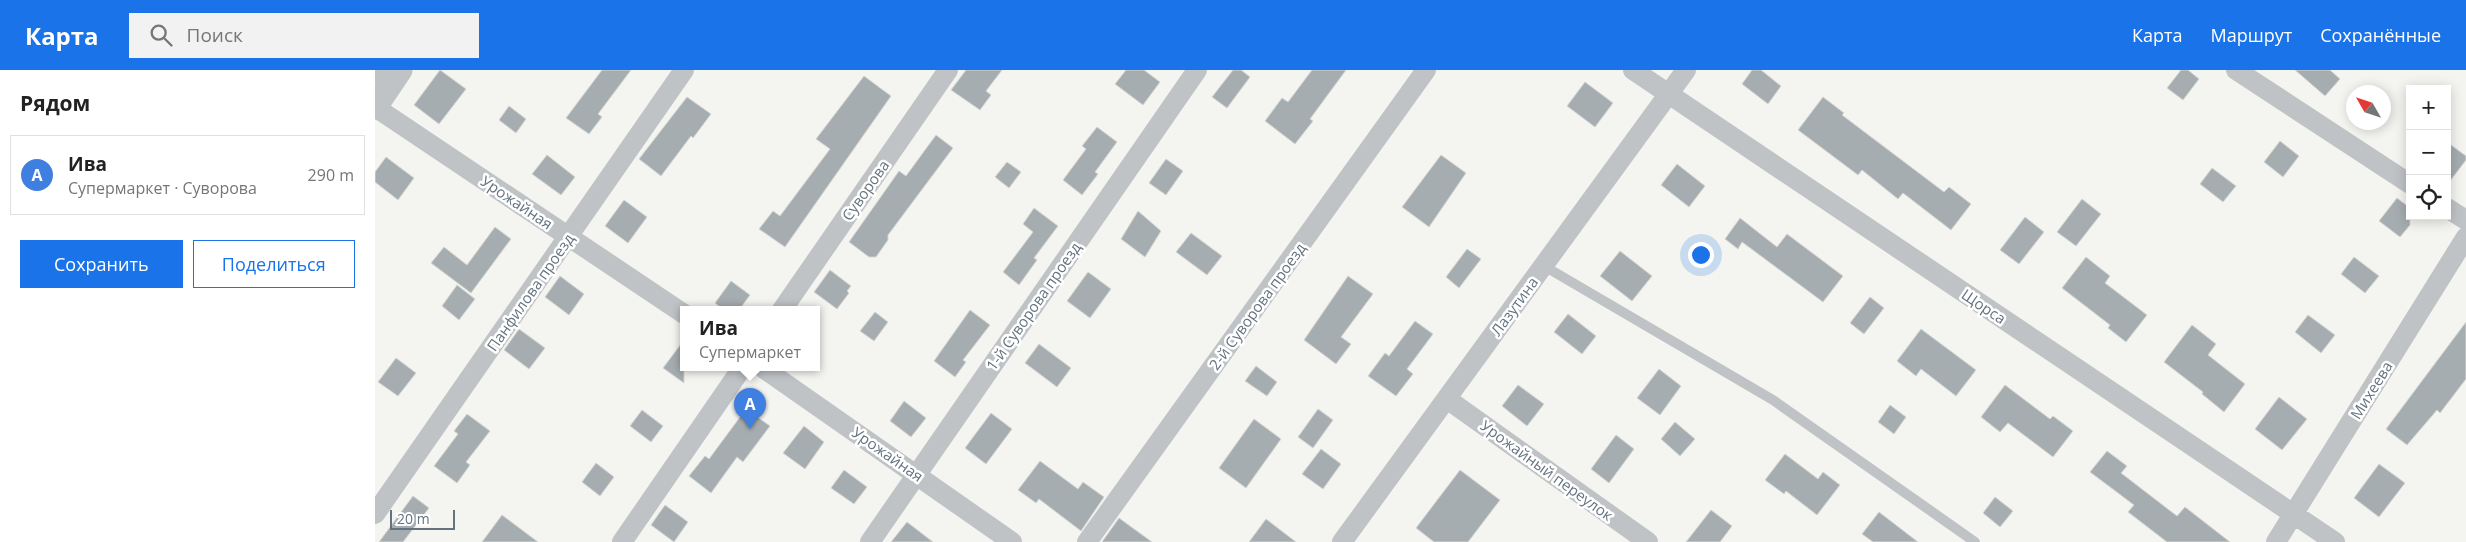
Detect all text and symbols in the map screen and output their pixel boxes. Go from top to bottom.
search box [129,13,479,58]
text: Карта [25,19,99,52]
icon: search [147,21,175,49]
text: Поиск [187,22,243,48]
text: Карта [2132,23,2182,47]
text: Маршрут [2210,23,2292,47]
text: Сохранённые [2320,23,2441,47]
north arrow [2346,85,2391,130]
map controls [2406,85,2451,220]
button: + [2406,85,2451,130]
text: Рядом [20,89,90,117]
button: − [2406,130,2451,175]
text: Ива [68,151,107,177]
street label: Суворова [837,156,893,224]
text: A [31,164,43,186]
text: 290 m [308,164,354,186]
street label: Урожайная [477,171,557,233]
button: locate [2406,175,2451,220]
text: Супермаркет · Суворова [68,177,257,199]
street label: Панфилова проезд [482,229,578,355]
street label: 1-й Суворова проезд [981,238,1085,374]
street label: 2-й Суворова проезд [1204,238,1310,373]
button: Сохранить [20,240,183,288]
button: Поделиться [193,240,355,288]
your location [1688,242,1714,268]
street label: Лазутина [1486,273,1542,339]
street label: Щорса [1958,284,2010,328]
popup [680,306,820,371]
text: Ива [699,315,738,341]
text: Супермаркет [699,341,801,363]
street label: Михеева [2345,357,2397,423]
pin: A [734,388,766,429]
street label: Урожайный переулок [1477,415,1617,525]
street label: Урожайная [848,422,928,486]
scale bar [390,507,455,530]
text: 20 m [397,509,430,528]

